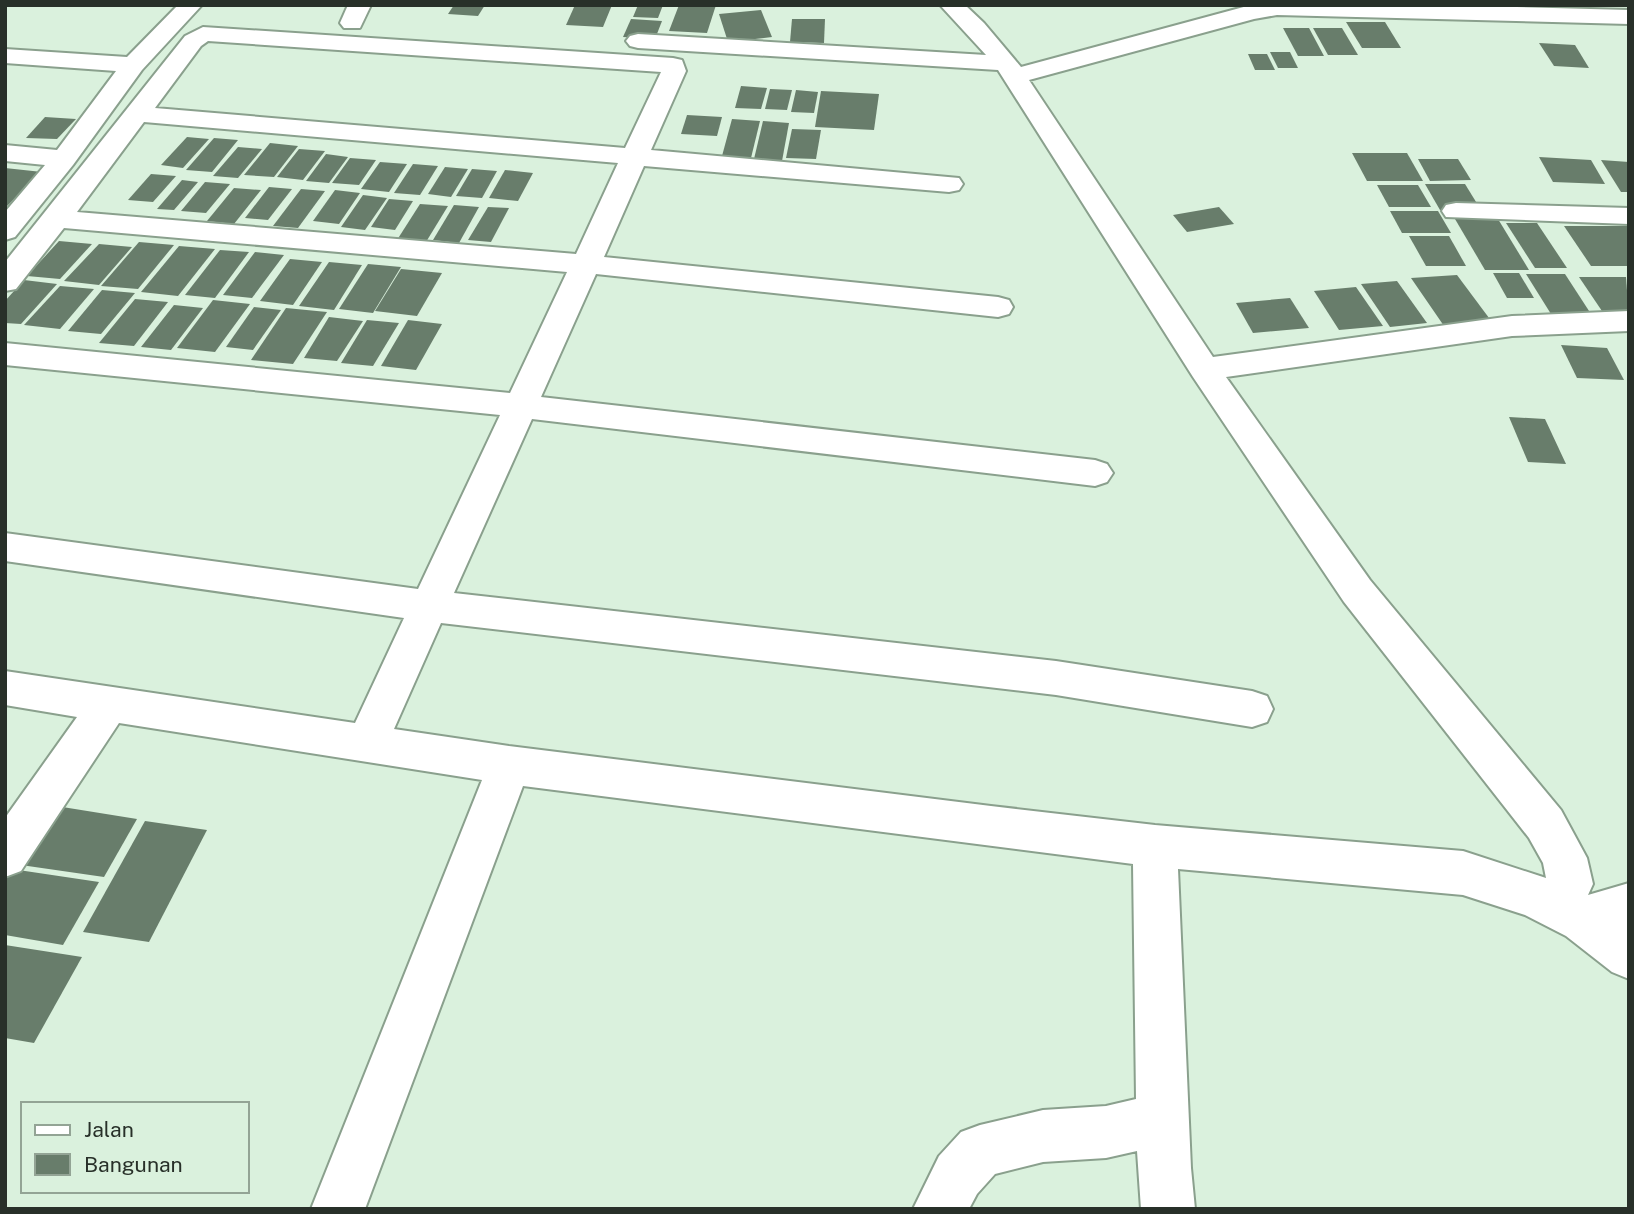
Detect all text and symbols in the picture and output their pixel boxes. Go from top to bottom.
legend [21,1102,248,1193]
text: Jalan [84,1117,134,1142]
text: Bangunan [84,1152,183,1177]

